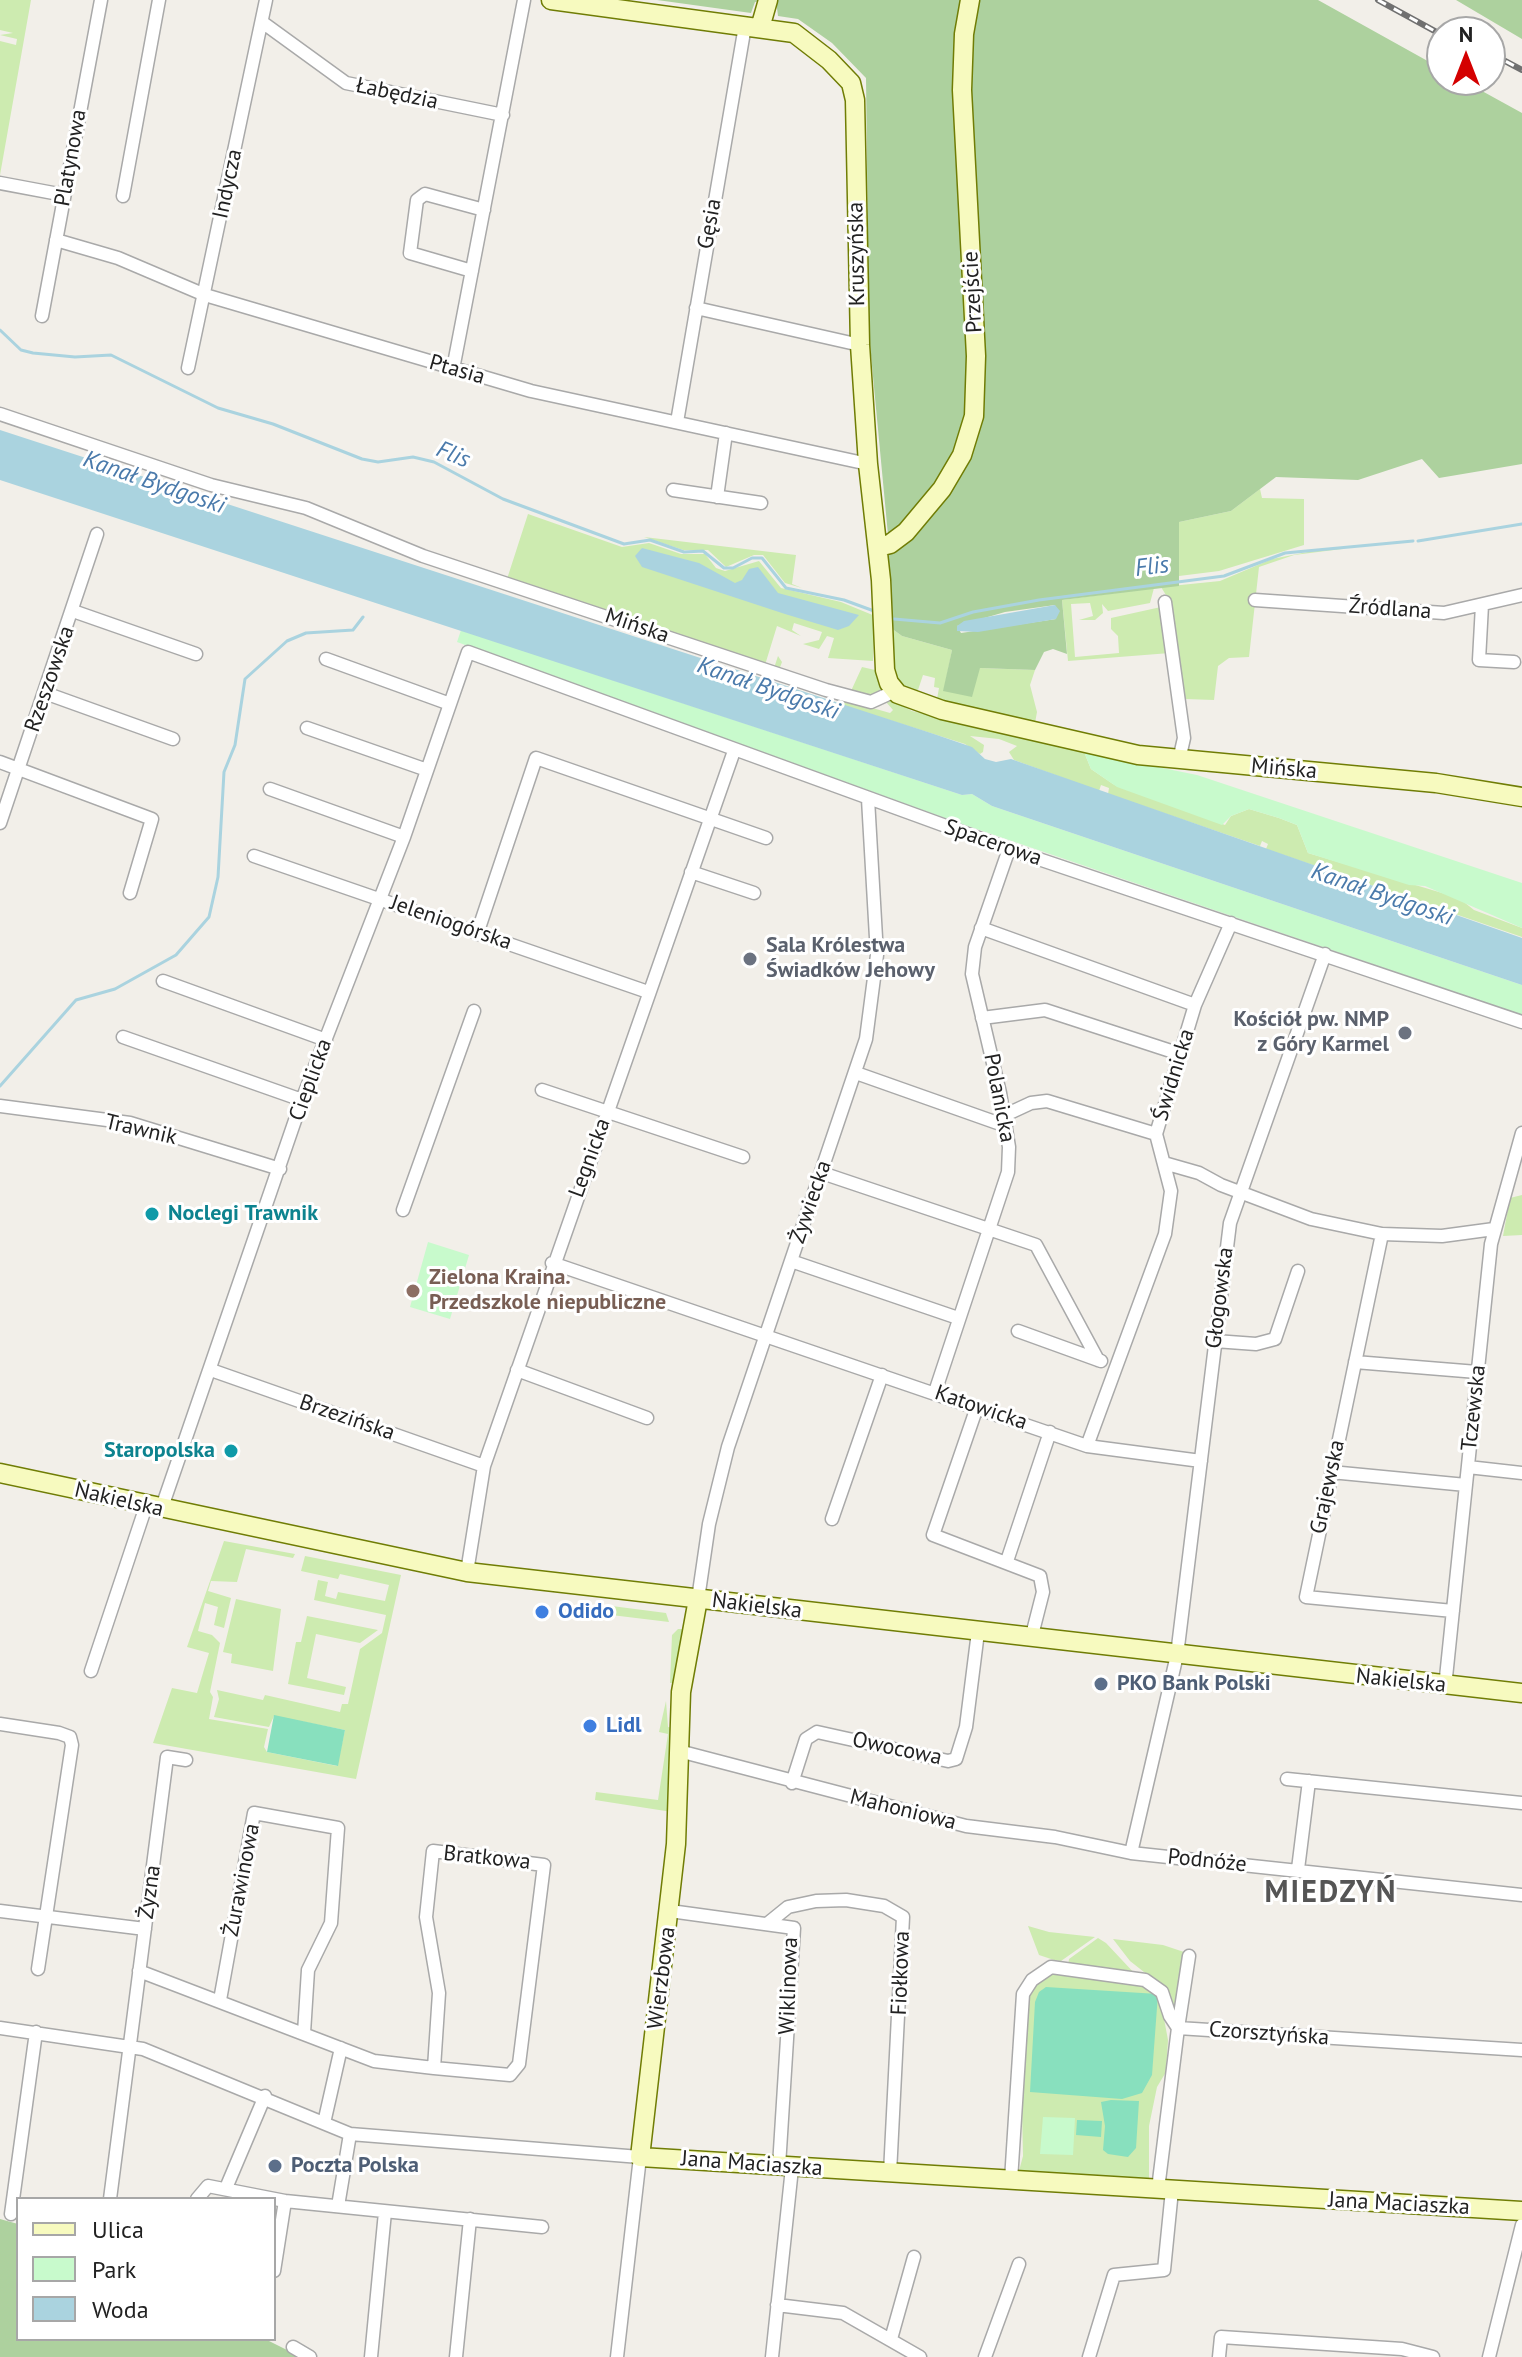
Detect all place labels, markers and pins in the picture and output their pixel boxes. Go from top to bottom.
place label: Sala Królestwa Świadków Jehowy [766,933,935,984]
marker: Sala Królestwa Świadków Jehowy [741,950,759,968]
place label: Kościół pw. NMP z Góry Karmel [1234,1007,1389,1058]
marker: Kościół pw. NMP z Góry Karmel [1396,1024,1414,1042]
place label: Noclegi Trawnik [168,1201,318,1227]
marker: Noclegi Trawnik [143,1205,161,1223]
place label: Zielona Kraina. Przedszkole niepubliczne [429,1265,666,1316]
marker: Zielona Kraina. Przedszkole niepubliczne [404,1282,422,1300]
place label: Staropolska [104,1438,215,1464]
marker: Staropolska [222,1442,240,1460]
place label: Odido [558,1599,614,1625]
marker: Odido [533,1603,551,1621]
place label: PKO Bank Polski [1117,1671,1271,1697]
marker: PKO Bank Polski [1092,1675,1110,1693]
place label: Lidl [606,1713,642,1739]
marker: Lidl [581,1717,599,1735]
place label: Poczta Polska [291,2153,419,2179]
marker: Poczta Polska [266,2157,284,2175]

